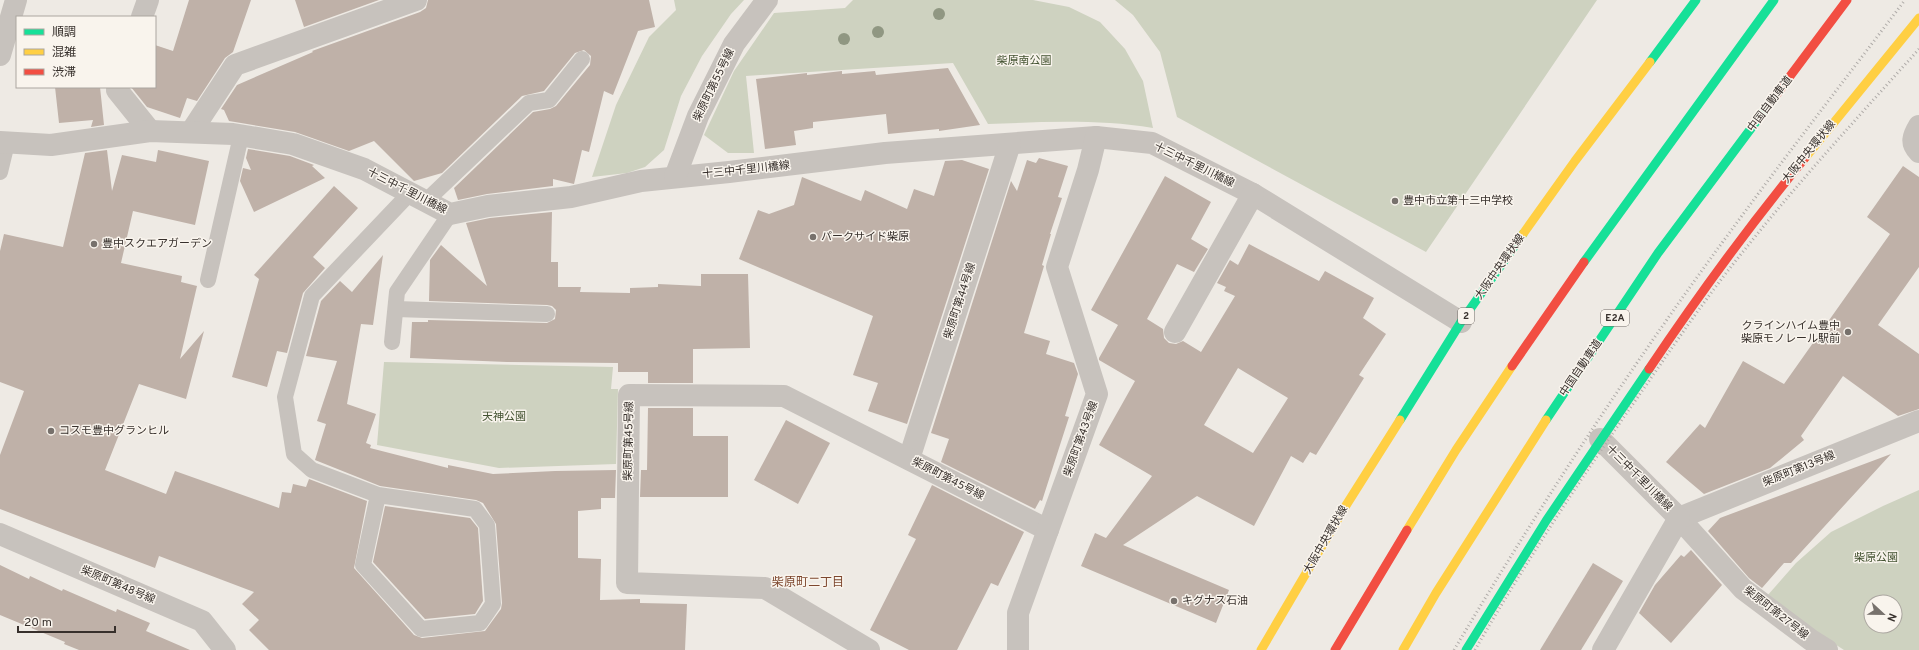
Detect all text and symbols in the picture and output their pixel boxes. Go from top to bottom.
legend [16,16,156,88]
text: 順調 [52,25,76,41]
text: 混雑 [52,45,76,61]
street label: 柴原町第55号線 [690,46,738,124]
park label: 柴原南公園 [997,54,1052,68]
text: 渋滞 [52,65,76,81]
street label: 中国自動車道 [1745,73,1795,135]
street label: 大阪中央環状線 [1779,118,1839,186]
street label: 十三中千里川橋線 [1151,139,1237,191]
street label: 十三中千里川橋線 [702,158,790,182]
street label: 十三中千里川橋線 [365,165,449,217]
place label: 豊中市立第十三中学校 [1403,194,1513,208]
marker: 豊中市立第十三中学校 [1390,196,1400,206]
place label: パークサイド柴原 [821,230,909,244]
street label: 大阪中央環状線 [1472,231,1528,303]
marker: パークサイド柴原 [808,232,818,242]
place label: 豊中スクエアガーデン [102,237,212,251]
marker: 豊中スクエアガーデン [89,239,99,249]
street label: 柴原町第44号線 [941,261,979,341]
road number: 2 [1458,308,1474,324]
road number: E2A [1601,310,1629,326]
place label: クラインハイム豊中 柴原モノレール駅前 [1741,319,1840,346]
marker: クラインハイム豊中 柴原モノレール駅前 [1843,327,1853,337]
street label: 中国自動車道 [1557,337,1605,399]
street label: 柴原町第43号線 [1061,399,1101,479]
street label: 柴原町第45号線 [621,401,637,481]
park label: 天神公園 [482,410,526,424]
place label: コスモ豊中グランヒル [59,424,169,438]
marker: コスモ豊中グランヒル [46,426,56,436]
street label: 十三中千里川橋線 [1603,442,1675,514]
street label: 柴原町第13号線 [1761,448,1837,490]
street label: 柴原町第45号線 [909,455,987,503]
street label: 大阪中央環状線 [1301,503,1351,577]
park label: 柴原公園 [1854,551,1898,565]
street label: 柴原町第48号線 [79,563,157,607]
district label: 柴原町二丁目 [772,575,844,591]
street label: 柴原町第27号線 [1741,583,1811,643]
place label: キグナス石油 [1182,594,1248,608]
north arrow [1863,594,1903,634]
marker: キグナス石油 [1169,596,1179,606]
scale bar [18,608,115,634]
text: N [1883,611,1899,624]
text: 20 m [24,615,52,631]

